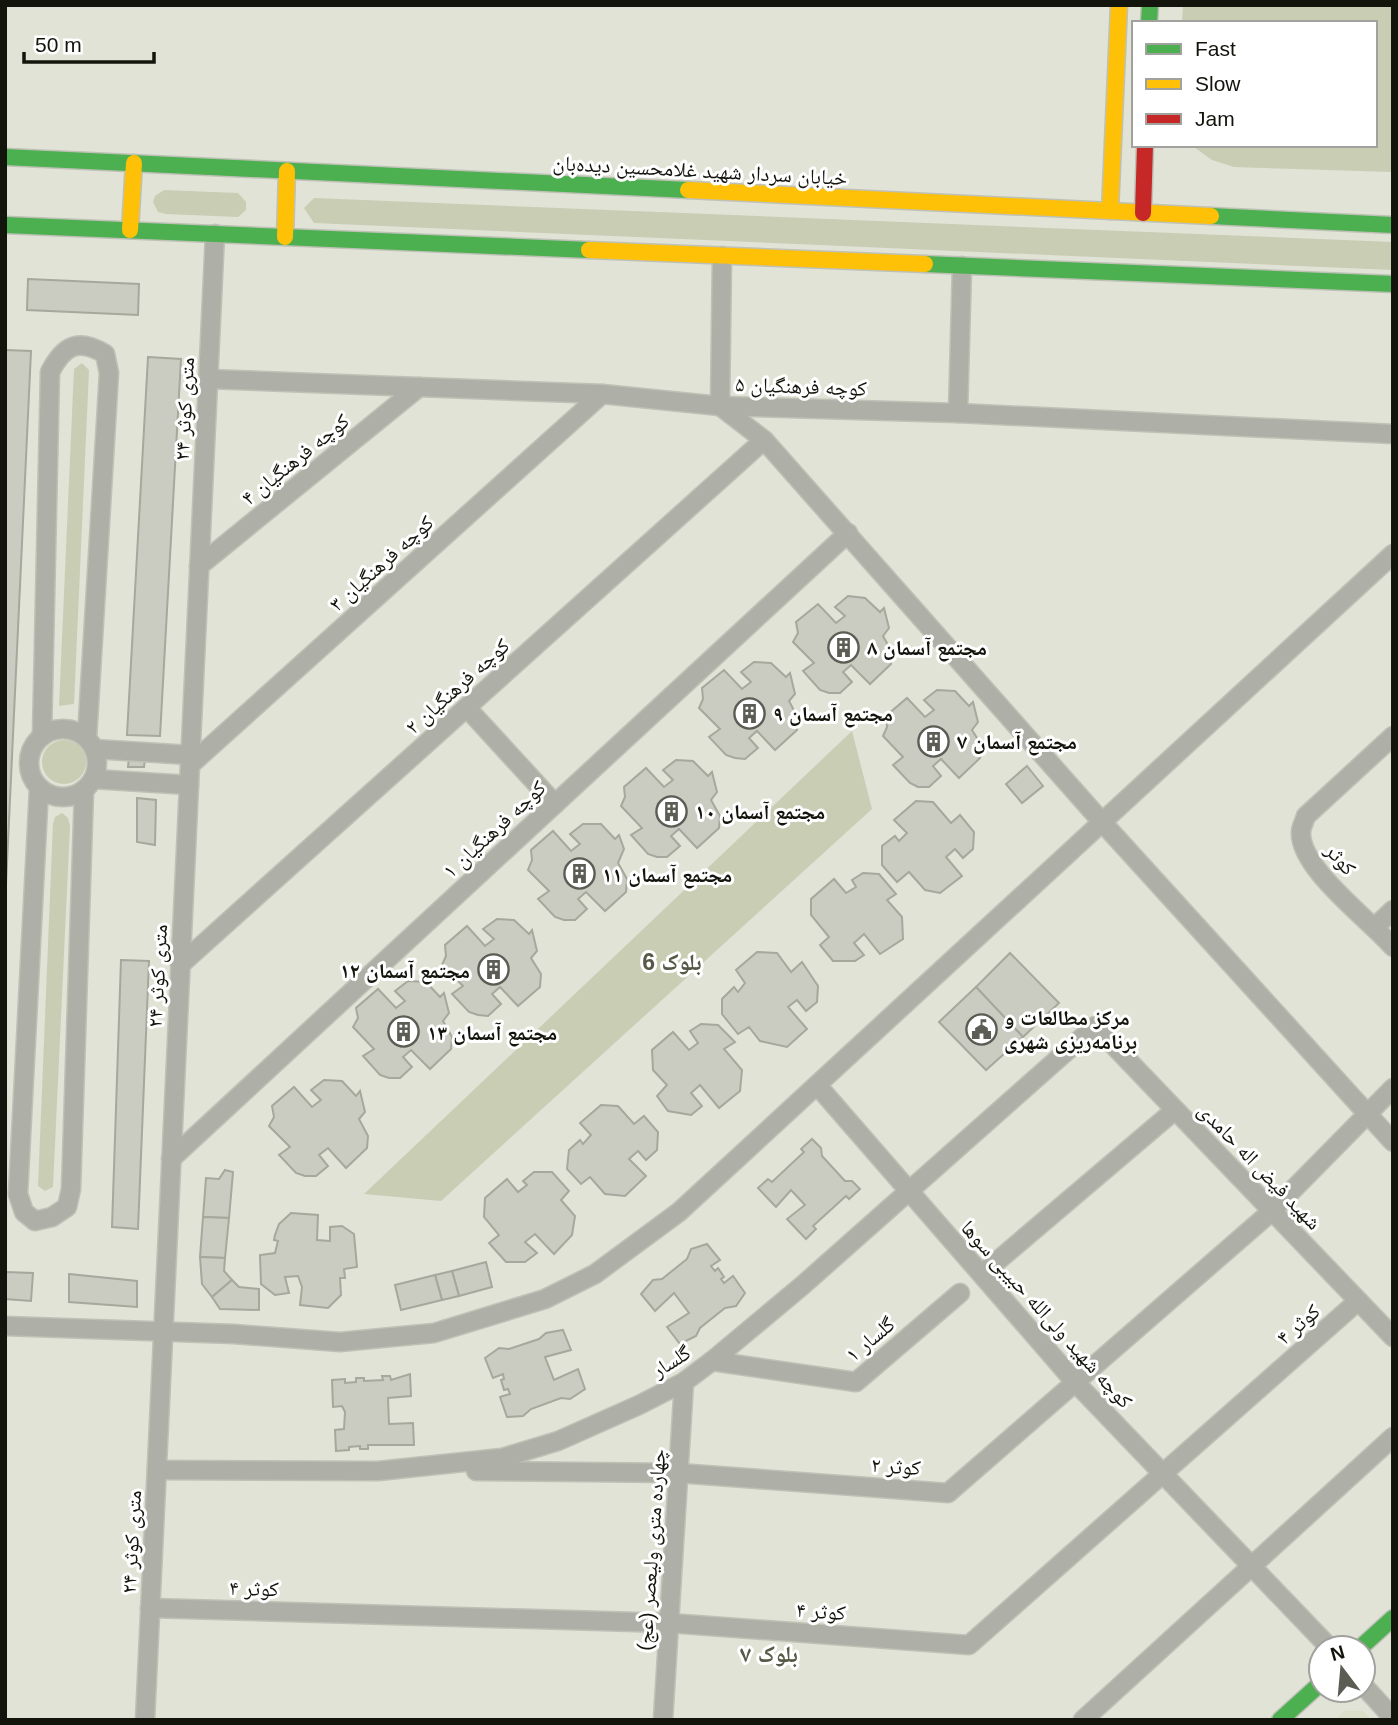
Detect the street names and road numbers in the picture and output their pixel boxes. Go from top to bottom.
street label: خیابان سردار شهید غلامحسین دیده‌بان [552,151,848,191]
street label: ۲۴ متری کوثر [170,357,199,461]
street label: کوچه فرهنگیان ۵ [735,372,867,401]
street label: کوچه فرهنگیان ۴ [237,409,354,510]
street label: کوچه فرهنگیان ۳ [324,510,438,616]
street label: کوچه فرهنگیان ۲ [400,633,514,739]
street label: کوچه فرهنگیان ۱ [438,776,551,883]
street label: کوثر [1320,838,1361,880]
street label: ۲۴ متری کوثر [143,924,172,1028]
street label: شهید فیض اله حامدی [1192,1098,1326,1235]
street label: کوچه شهید ولی‌الله حبیبی سوها [955,1216,1137,1414]
street label: کوثر ۴ [1272,1299,1324,1349]
street label: گلسار ۱ [841,1312,899,1366]
street label: گلسار [647,1340,695,1382]
street label: چهارده متری ولیعصر (عج) [632,1448,672,1652]
street label: کوثر ۲ [871,1453,922,1479]
street label: ۲۴ متری کوثر [117,1490,146,1594]
street label: کوثر ۴ [229,1576,279,1600]
street label: کوثر ۴ [796,1598,847,1624]

